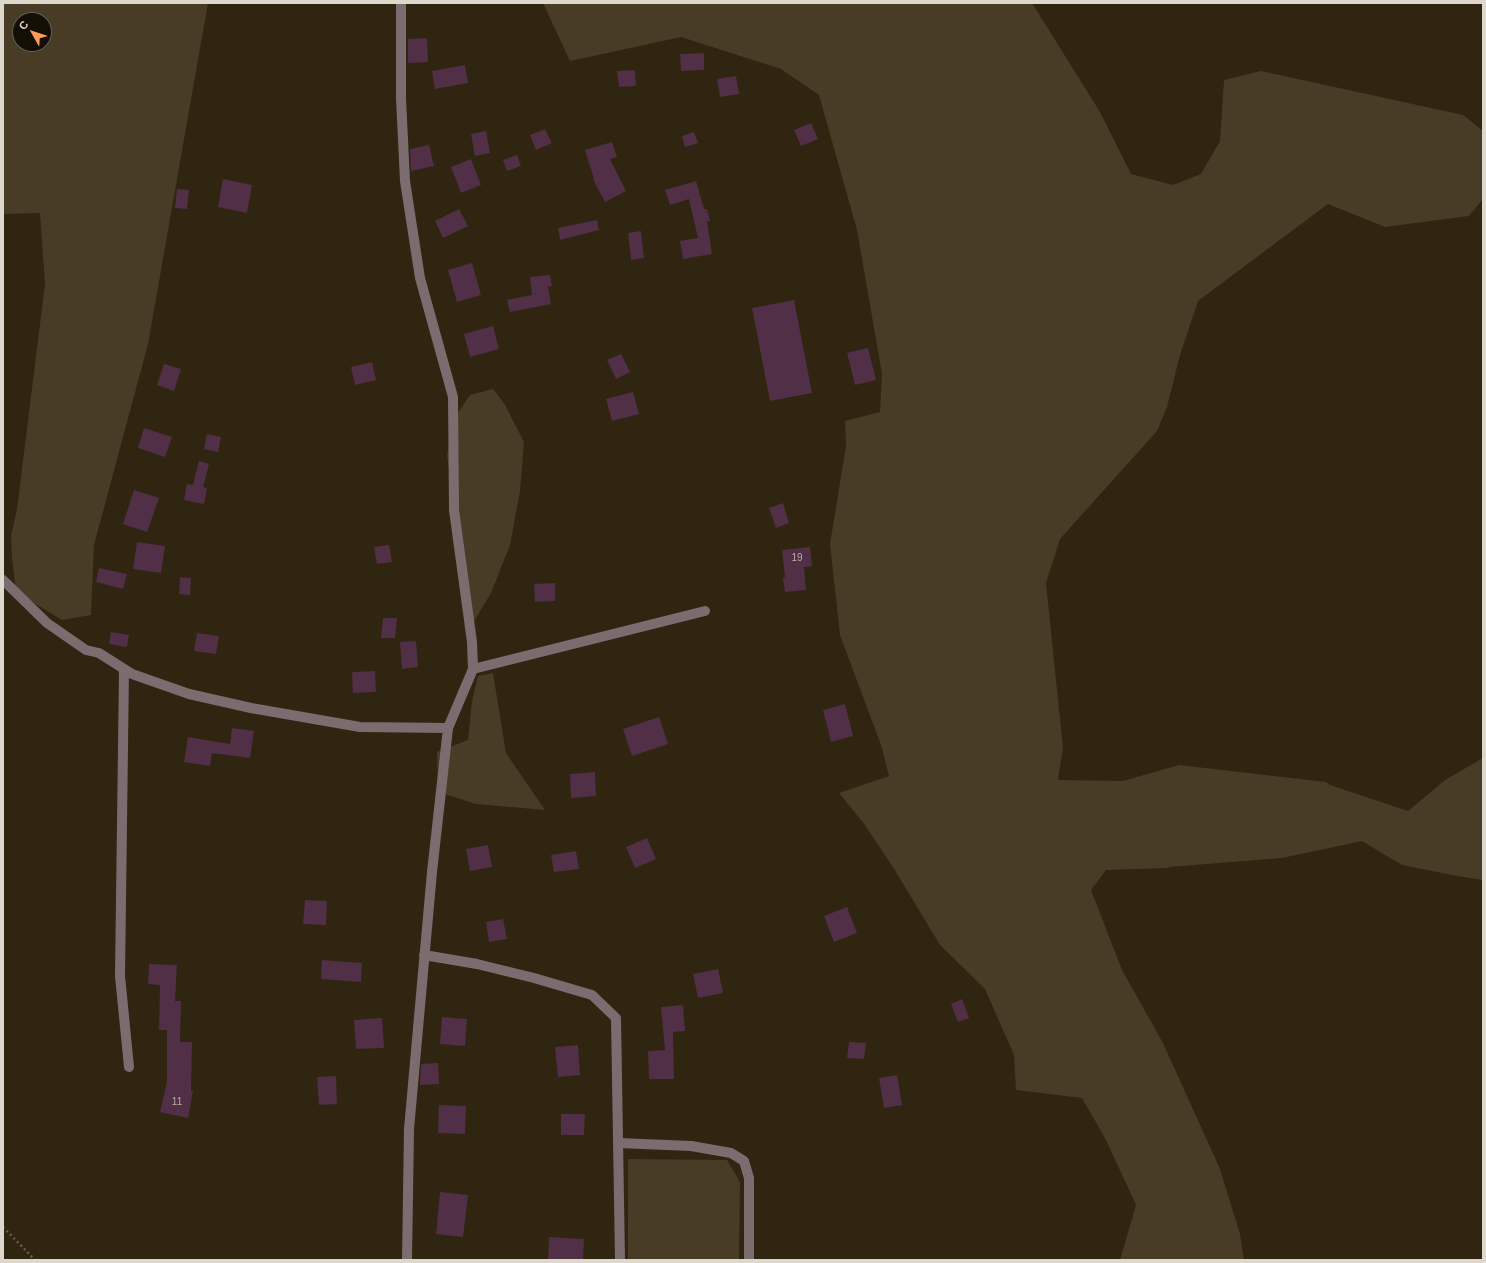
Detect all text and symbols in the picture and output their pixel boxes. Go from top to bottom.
north arrow [12,12,52,52]
text: С [16,18,31,32]
house number: 19 [791,552,803,564]
house number: 11 [172,1096,182,1108]

